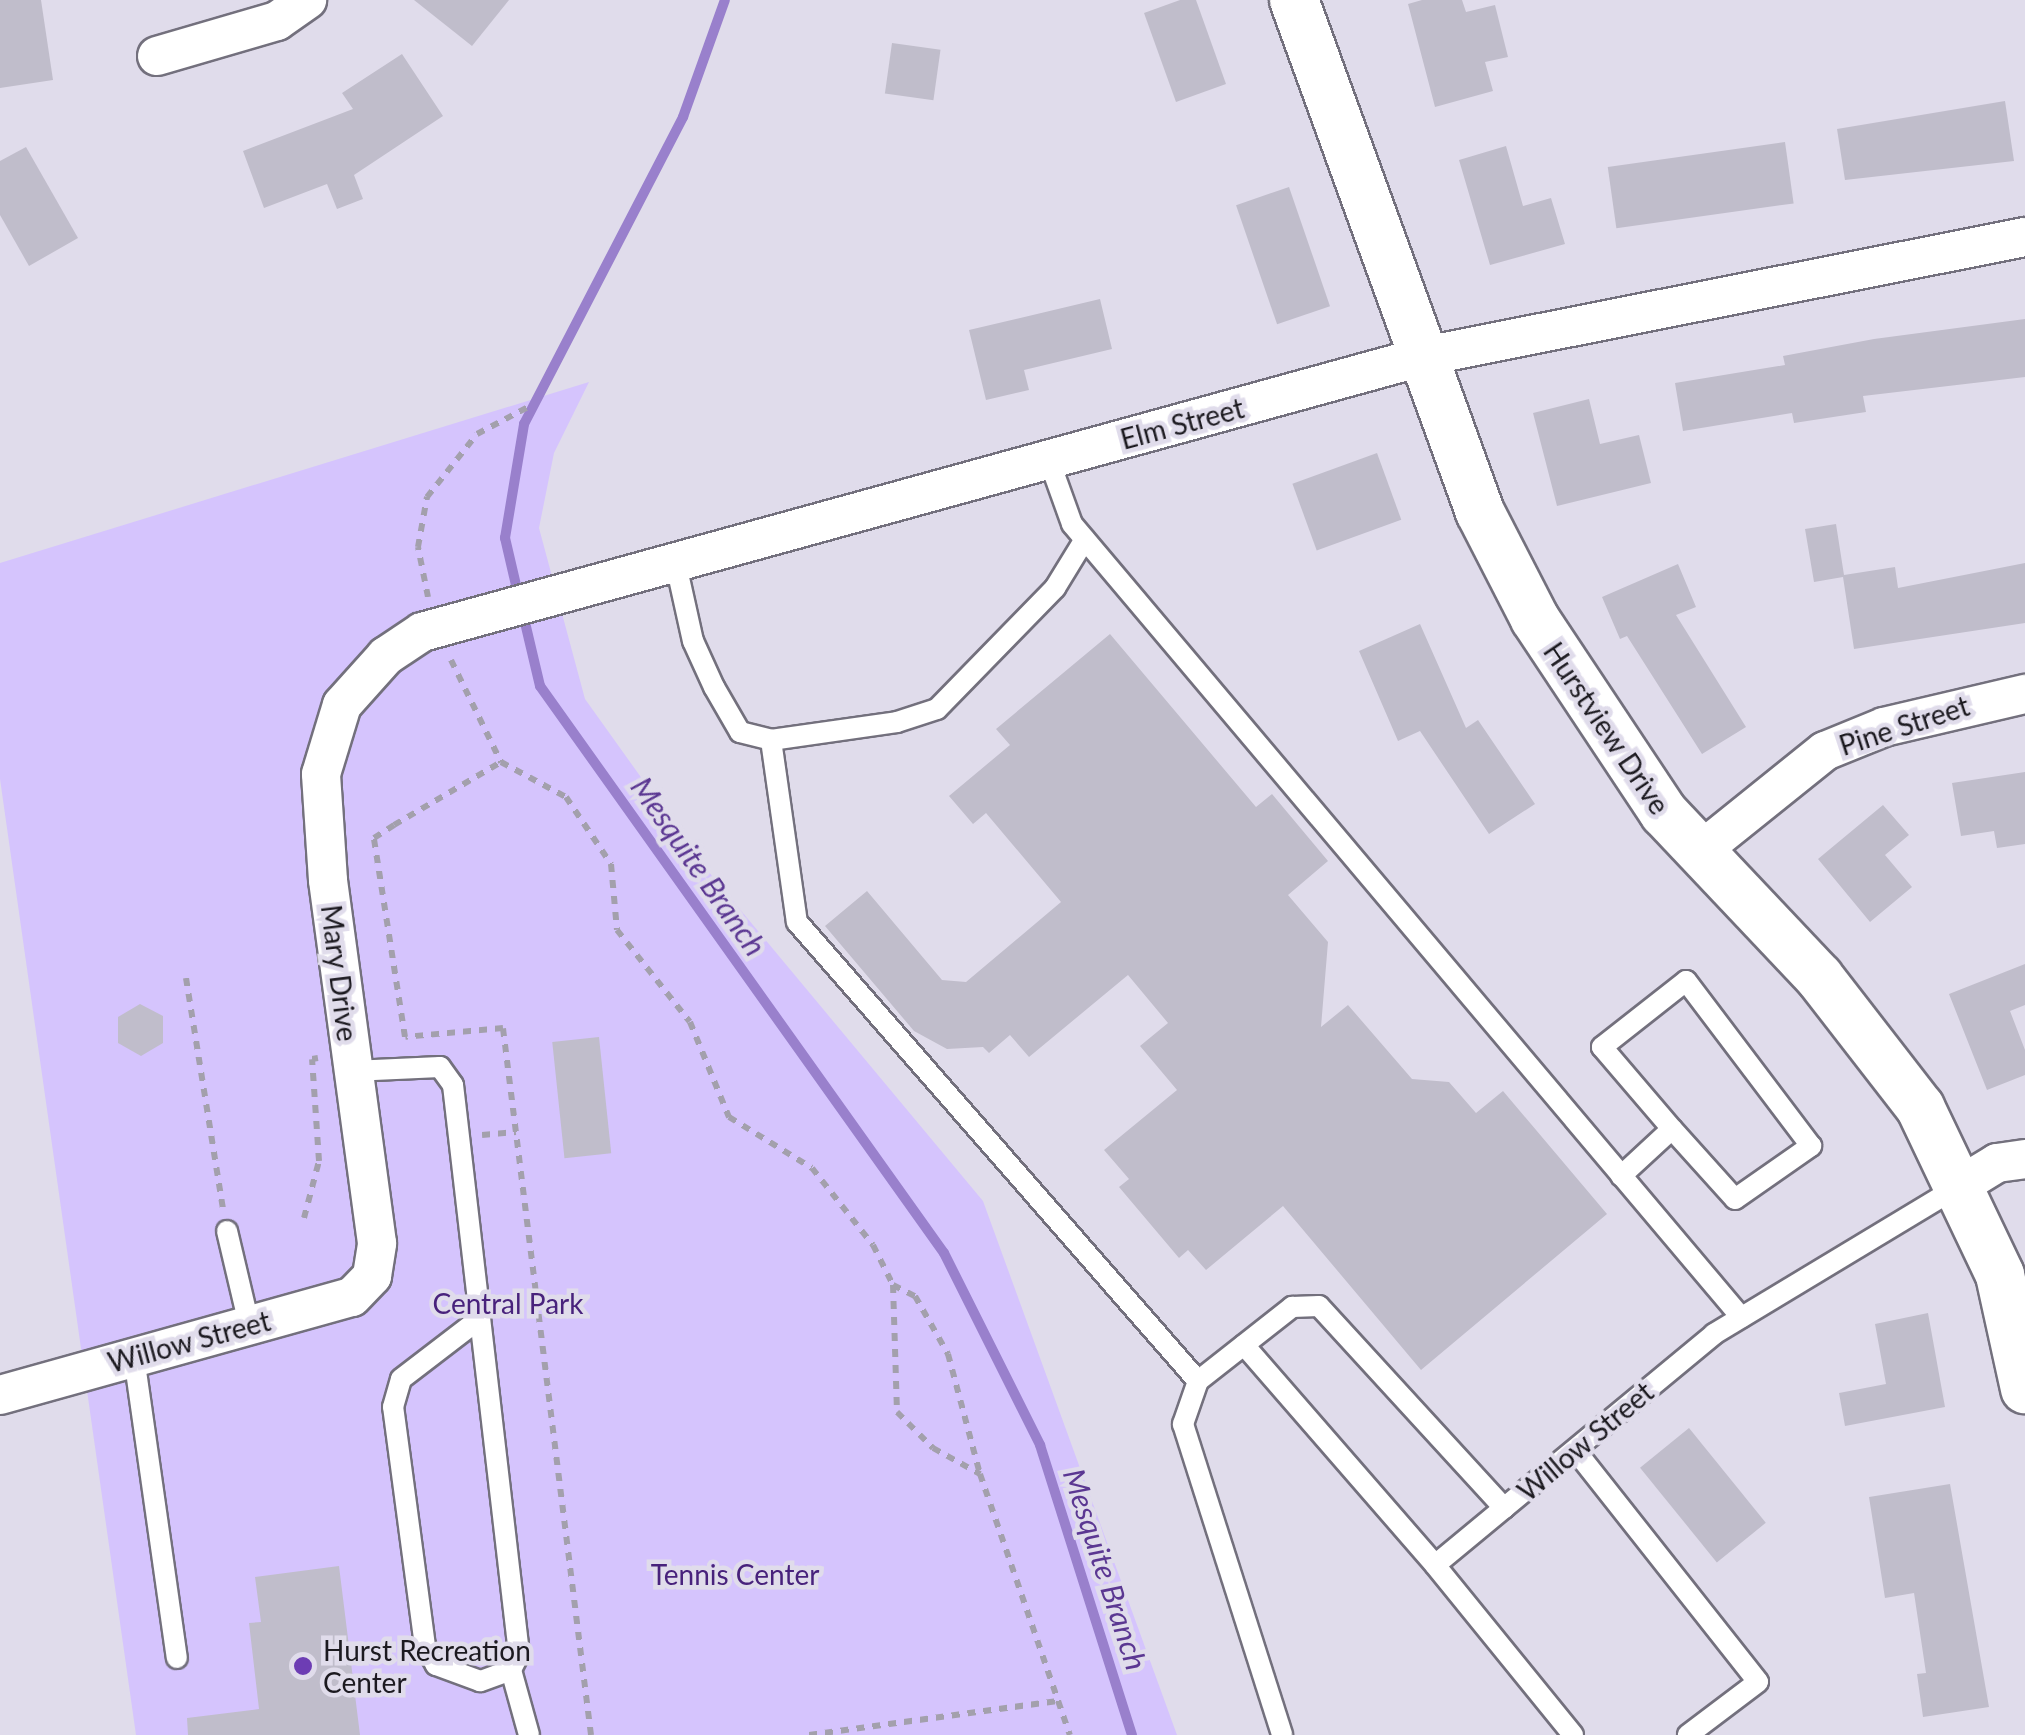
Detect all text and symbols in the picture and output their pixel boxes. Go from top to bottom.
street label: Elm Street [1117,390,1247,456]
street label: Hurstview Drive [1537,635,1677,821]
street label: Pine Street [1835,688,1973,762]
water label: Mesquite Branch [624,770,774,962]
street label: Mary Drive [315,902,365,1044]
park label: Central Park [432,1286,584,1320]
street label: Willow Street [104,1303,274,1379]
street label: Willow Street [1510,1374,1660,1508]
water label: Mesquite Branch [1057,1464,1155,1674]
park label: Tennis Center [651,1557,819,1591]
place label: Hurst Recreation Center [323,1633,531,1699]
marker: Hurst Recreation Center [292,1655,314,1677]

